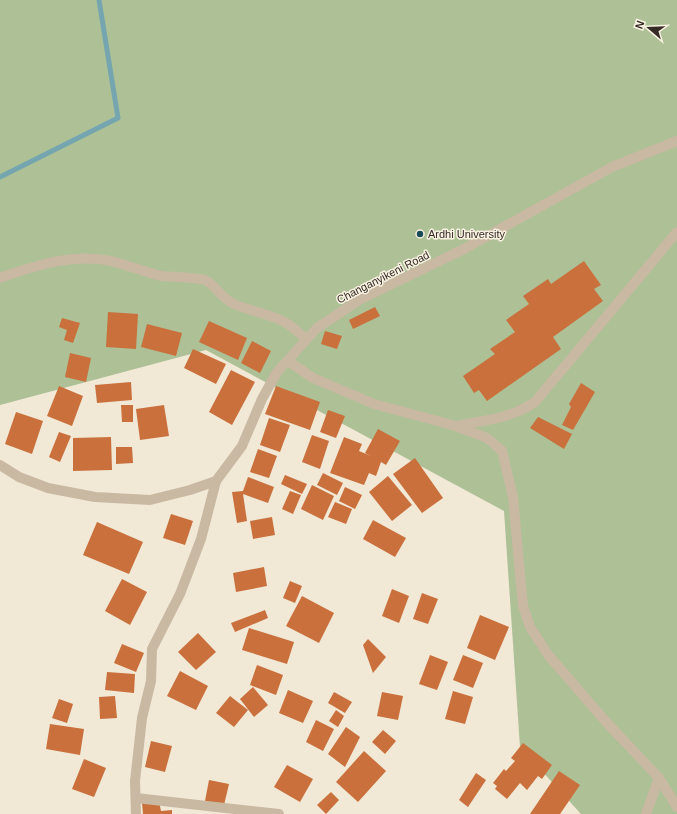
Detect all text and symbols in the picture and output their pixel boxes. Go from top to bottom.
north arrow [629,8,669,48]
text: N [633,19,647,30]
place label: Ardhi University [428,228,506,240]
marker: Ardhi University [415,229,425,239]
street label: Changanyikeni Road [335,248,431,306]

